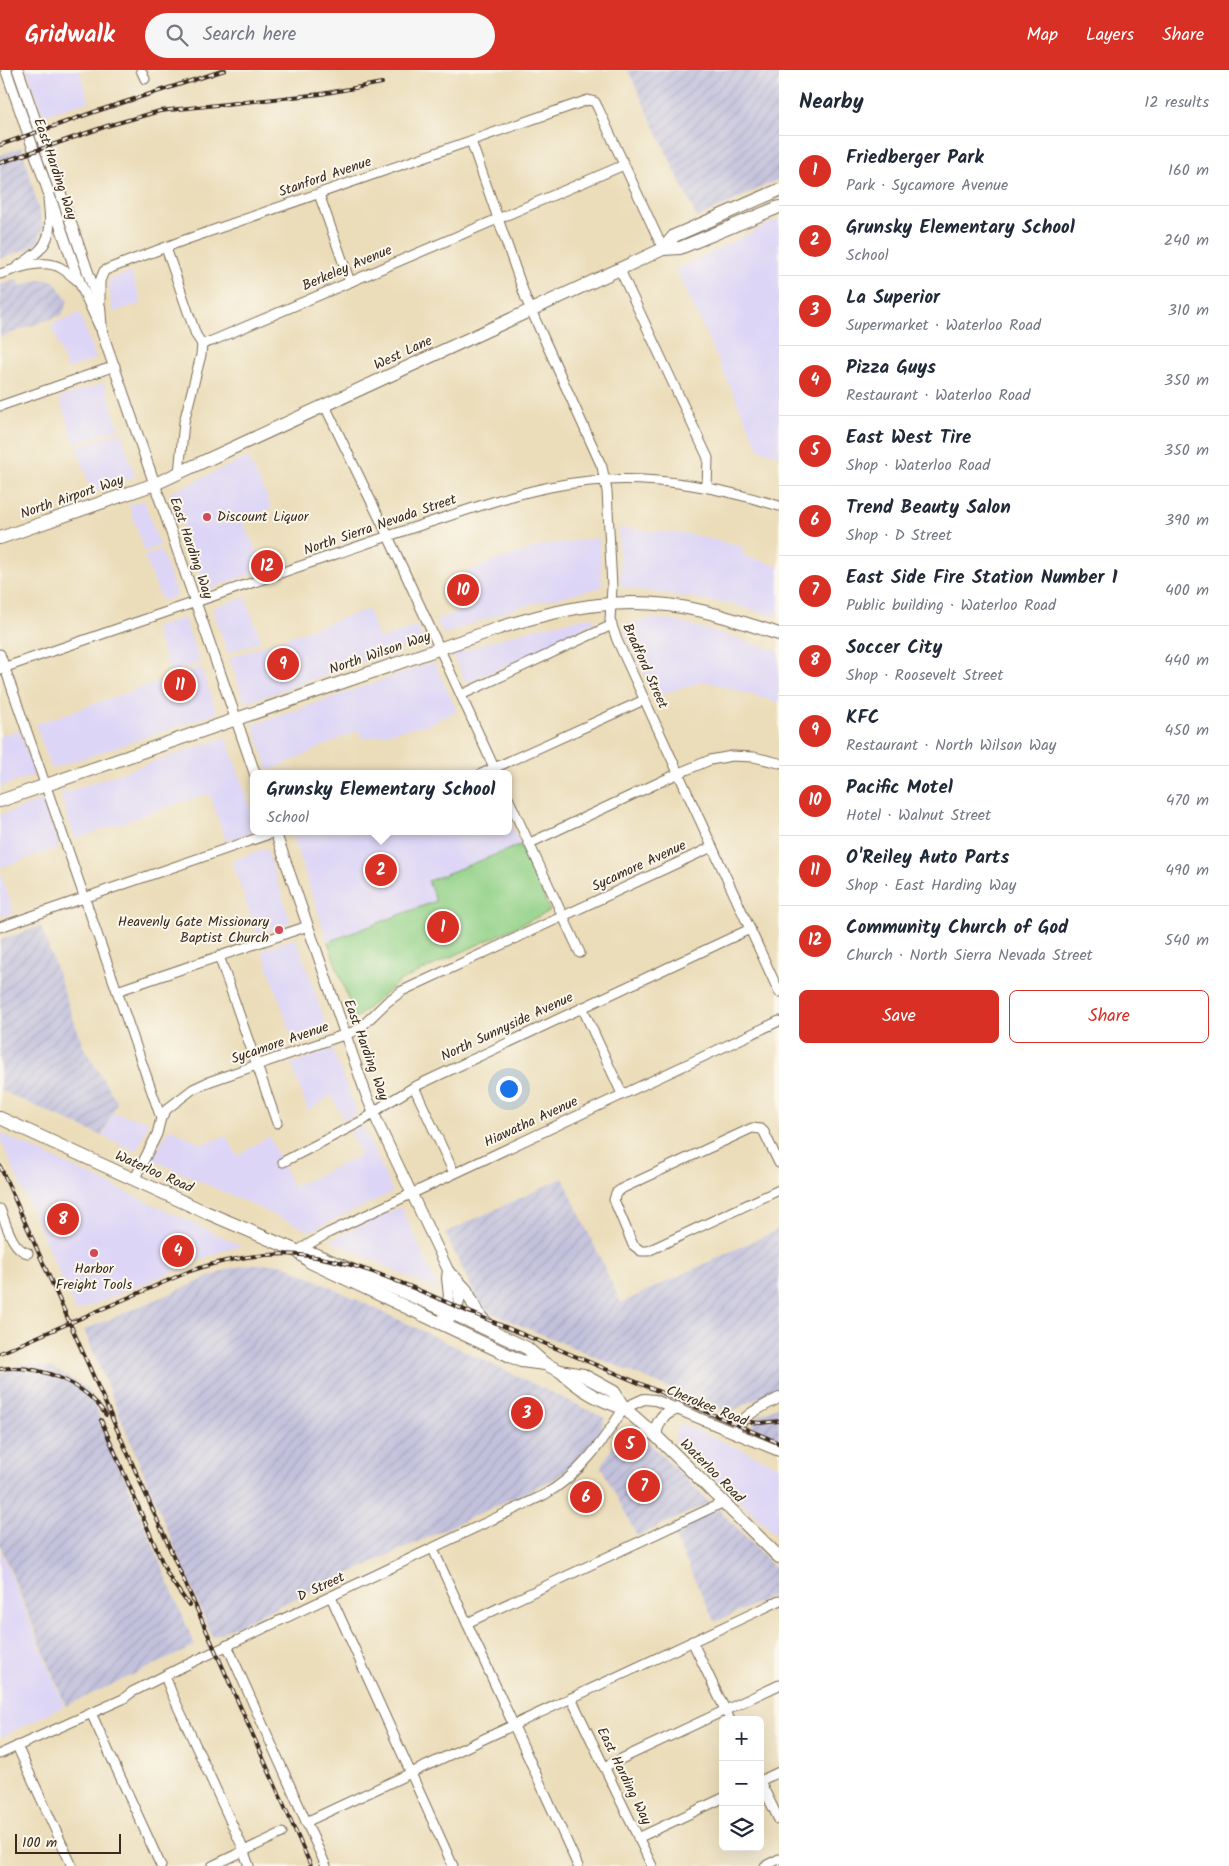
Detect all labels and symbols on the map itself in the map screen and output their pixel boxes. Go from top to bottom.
street label: East Harding Way [27,115,83,223]
street label: Stanford Avenue [276,151,375,203]
street label: Berkeley Avenue [299,239,396,297]
street label: West Lane [370,330,436,376]
street label: North Airport Way [17,469,127,525]
street label: North Sierra Nevada Street [301,488,460,562]
street label: East Harding Way [163,494,219,602]
place label: Discount Liquor [217,506,310,528]
marker: Discount Liquor [201,511,213,523]
pin: 12 [251,547,283,585]
pin: 10 [447,571,479,609]
street label: Bradford Street [616,620,674,713]
street label: North Wilson Way [326,625,434,681]
pin: 9 [267,645,299,683]
pin: 11 [164,666,196,704]
street label: Sycamore Avenue [588,834,691,898]
pin: 2 [365,851,397,889]
pin: 1 [427,908,459,946]
place label: Heavenly Gate Missionary Baptist Church [118,911,269,949]
marker: Heavenly Gate Missionary Baptist Church [273,924,285,936]
street label: North Sunnyside Avenue [437,986,578,1067]
street label: East Harding Way [337,996,395,1104]
street label: Sycamore Avenue [228,1016,332,1070]
your location [496,1076,522,1102]
street label: Hiawatha Avenue [480,1090,582,1153]
street label: Waterloo Road [111,1145,198,1199]
pin: 8 [47,1200,79,1238]
pin: 4 [162,1232,194,1270]
marker: Harbor Freight Tools [88,1247,100,1259]
place label: Harbor Freight Tools [56,1258,132,1296]
street label: Cherokee Road [663,1380,752,1433]
pin: 3 [511,1394,543,1432]
pin: 5 [614,1425,646,1463]
street label: Waterloo Road [675,1434,750,1509]
pin: 7 [628,1467,660,1505]
pin: 6 [570,1478,602,1516]
street label: D Street [294,1566,349,1608]
street label: East Harding Way [591,1723,657,1829]
scale bar [15,1831,121,1854]

